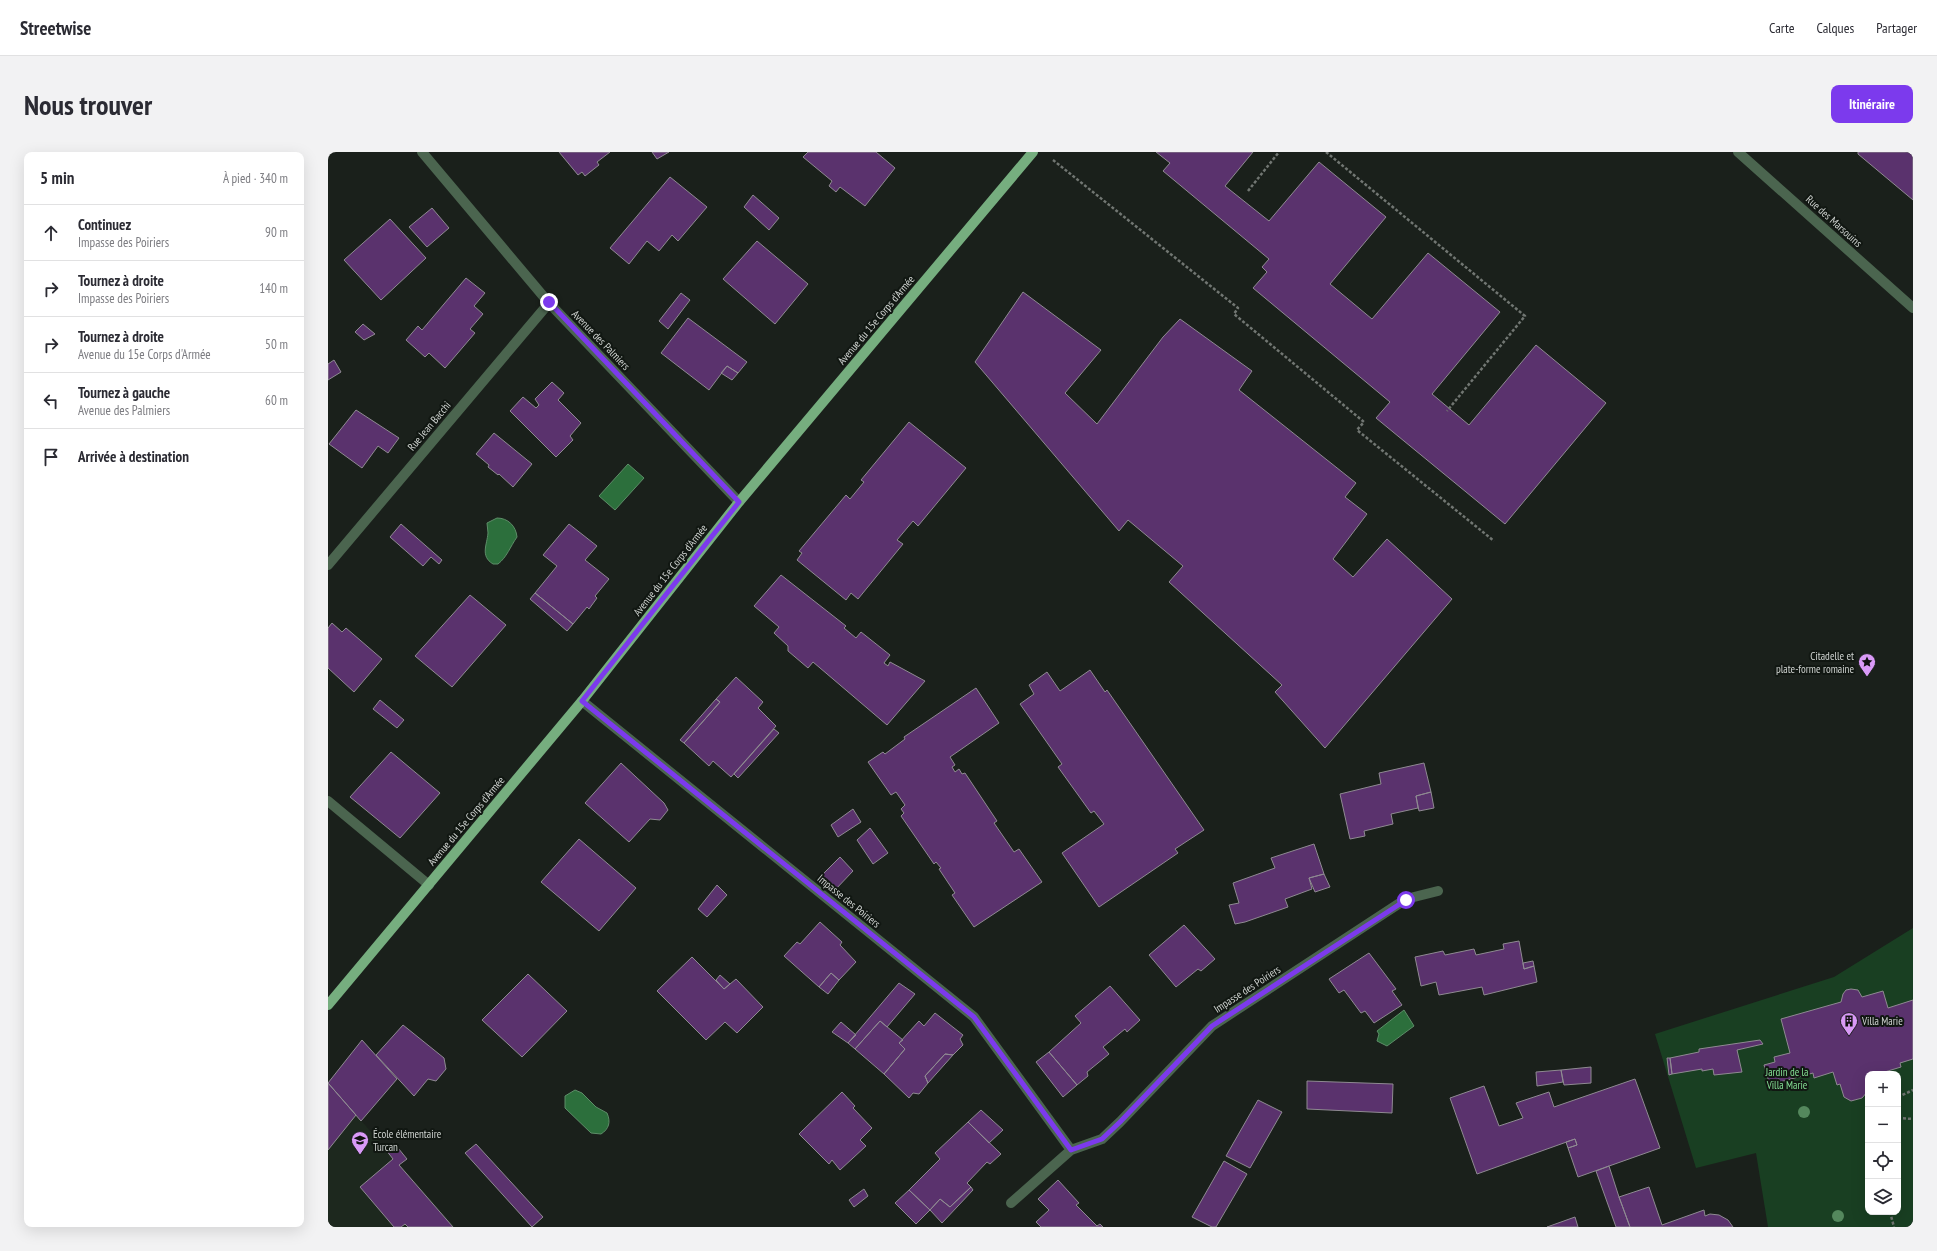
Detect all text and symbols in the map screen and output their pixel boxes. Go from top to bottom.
text: Streetwise [20,16,91,40]
text: Carte [1769,19,1794,37]
text: Calques [1816,19,1854,37]
text: Partager [1876,19,1917,37]
button: Itinéraire [1831,85,1913,123]
text: Nous trouver [24,86,152,123]
text: 5 min [40,167,74,189]
text: À pied · 340 m [223,170,288,187]
street label: Rue des Marsouins [1803,192,1865,250]
text: Continuez [78,215,131,234]
icon: ahead [40,222,62,244]
text: 90 m [265,224,288,241]
text: Impasse des Poiriers [78,234,169,251]
text: Tournez à droite [78,271,164,290]
street label: Avenue du 15e Corps d'Armée [835,272,918,367]
icon: right [40,278,62,300]
text: 140 m [259,280,288,297]
text: Impasse des Poiriers [78,290,169,307]
route end [540,293,558,311]
street label: Avenue des Palmiers [569,307,633,373]
text: Tournez à droite [78,327,164,346]
icon: right [40,334,62,356]
text: 50 m [265,336,288,353]
text: Avenue du 15e Corps d'Armée [78,346,211,363]
text: Tournez à gauche [78,383,170,402]
icon: left [40,390,62,412]
text: 60 m [265,392,288,409]
street label: Rue Jean Bacchi [404,398,454,454]
text: Avenue des Palmiers [78,402,170,419]
icon: arrive [40,446,62,468]
text: Arrivée à destination [78,447,189,466]
street label: Avenue du 15e Corps d'Armée [630,521,710,619]
place label: Citadelle et plate-forme romaine [1776,649,1854,676]
place icon: Citadelle et plate-forme romaine [1857,652,1877,677]
street label: Avenue du 15e Corps d'Armée [425,773,508,868]
street label: Impasse des Poiriers [815,871,884,931]
route start [1397,891,1415,909]
street label: Impasse des Poiriers [1211,962,1283,1016]
building icon: Villa Marie [1839,1011,1859,1036]
place label: Villa Marie [1861,1014,1903,1028]
park label: Jardin de la Villa Marie [1765,1065,1808,1092]
map controls [1865,1071,1901,1215]
button: + [1865,1071,1901,1107]
button: − [1865,1107,1901,1143]
place label: École élémentaire Turcan [373,1127,442,1154]
school or university icon: École élémentaire Turcan [350,1130,370,1155]
button: locate [1865,1143,1901,1179]
button: layers [1865,1179,1901,1215]

